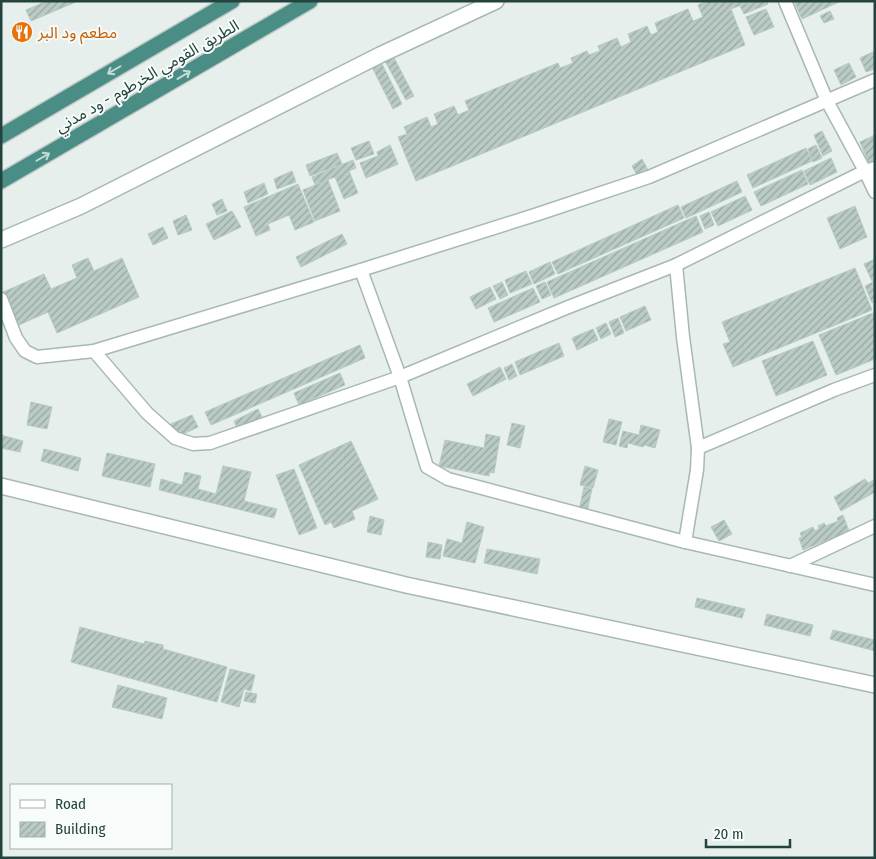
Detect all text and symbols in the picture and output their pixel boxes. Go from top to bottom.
street label: الطريق القومي الخرطوم - ود مدني [52,15,244,139]
restaurant icon: مطعم ود البر [10,20,34,44]
place label: مطعم ود البر [37,23,117,45]
one-way arrow [108,66,122,76]
one-way arrow [176,70,190,80]
one-way arrow [36,151,50,161]
legend [10,784,172,849]
text: Road [55,795,86,813]
scale bar [706,816,790,848]
text: Building [55,820,106,838]
text: 20 m [714,825,744,843]

